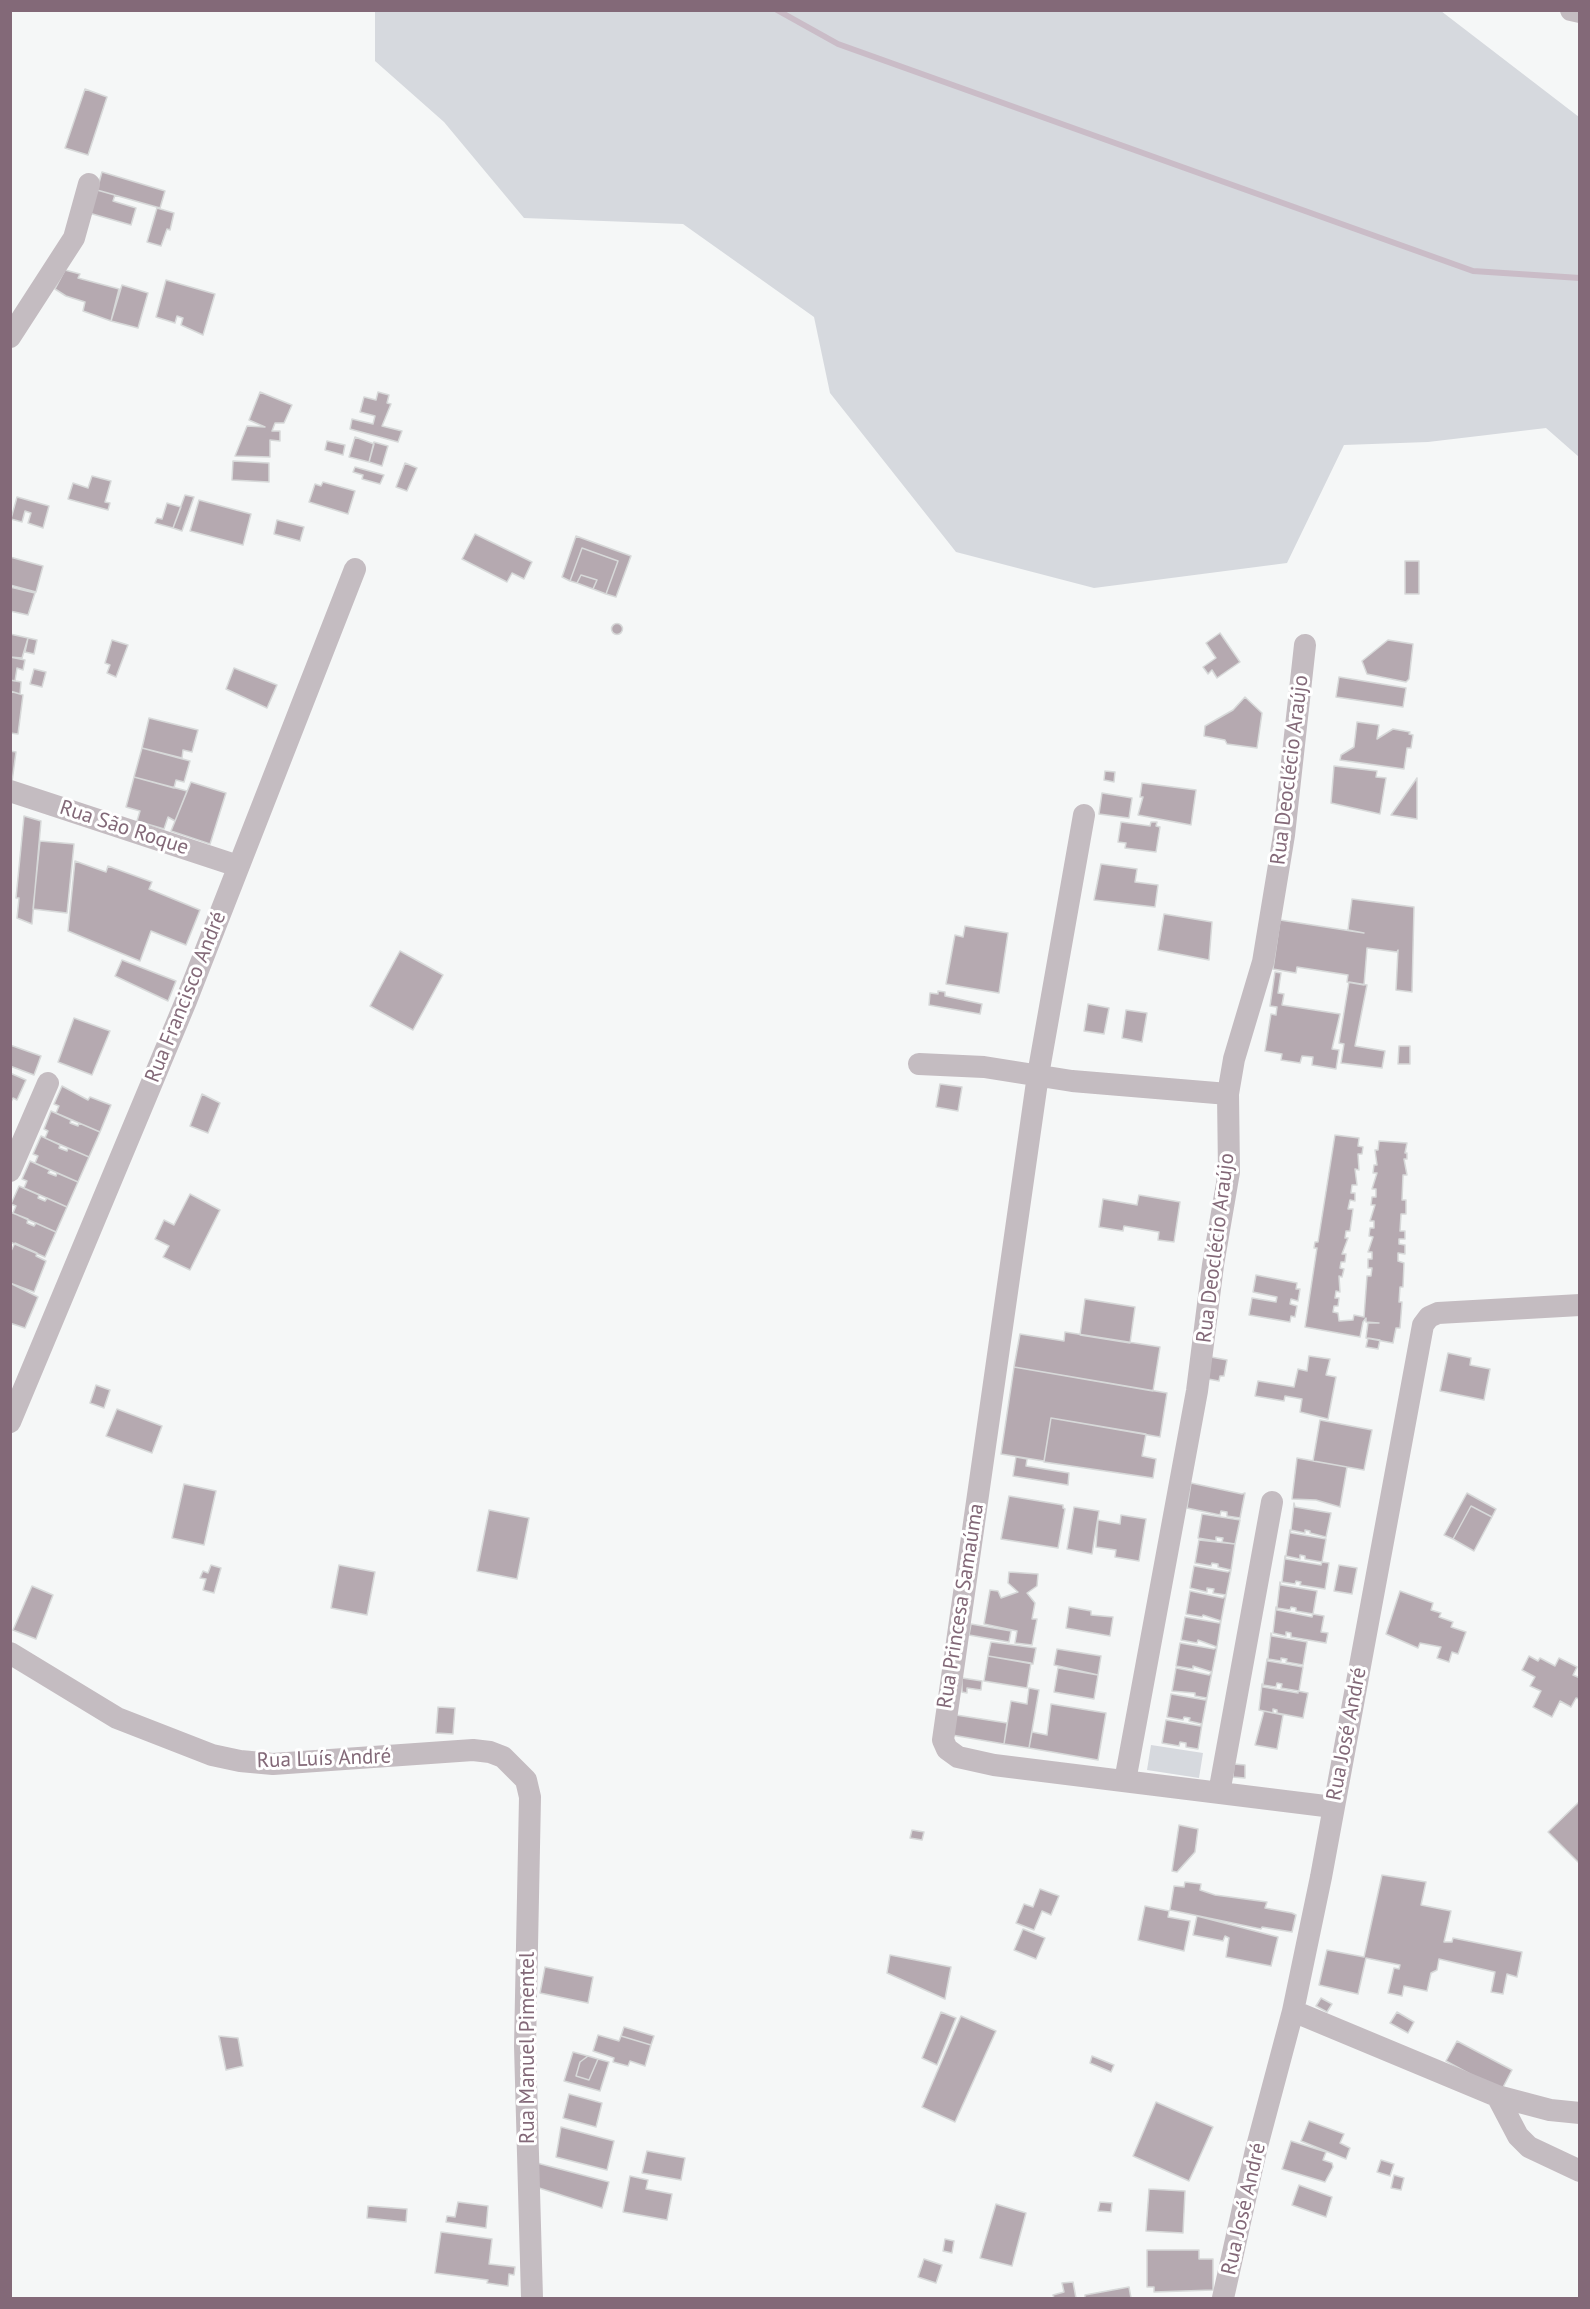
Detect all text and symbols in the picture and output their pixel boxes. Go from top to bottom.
street label: Rua Deoclécio Araújo [1266,674,1314,866]
street label: Rua São Roque [56,795,192,861]
street label: Rua Francisco André [140,908,232,1086]
street label: Rua Deoclécio Araújo [1192,1152,1240,1344]
street label: Rua Princesa Samaúma [932,1502,990,1710]
street label: Rua José André [1322,1665,1372,1803]
street label: Rua Luís André [256,1744,392,1774]
street label: Rua Manuel Pimentel [515,1952,541,2144]
street label: Rua José André [1217,2140,1271,2278]

